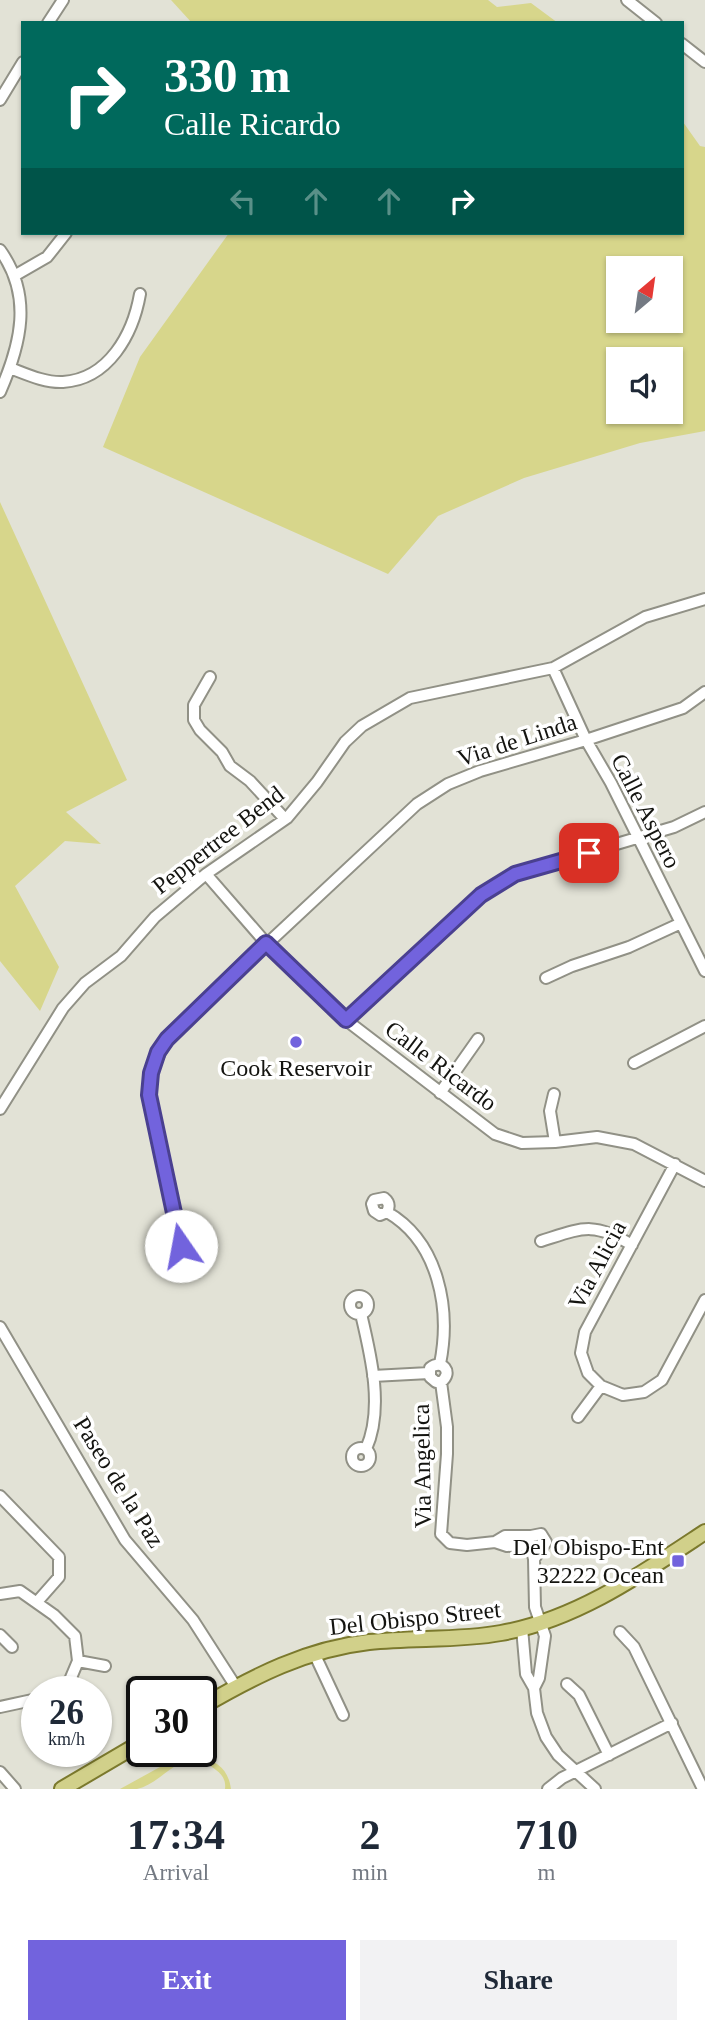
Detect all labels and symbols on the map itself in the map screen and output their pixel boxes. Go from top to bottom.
north arrow [606,256,682,332]
street label: Via de Linda [454,708,580,771]
street label: Calle Aspero [606,750,686,872]
street label: Peppertree Bend [147,781,289,899]
pin [559,823,619,883]
street label: Calle Ricardo [380,1016,502,1116]
marker: Cook Reservoir [288,1034,304,1050]
place label: Cook Reservoir [220,1055,372,1081]
position arrow [144,1209,218,1283]
street label: Via Alicia [563,1216,631,1314]
street label: Via Angelica [408,1403,436,1528]
street label: Paseo de la Paz [69,1412,169,1552]
place label: Del Obispo-Ent 32222 Ocean [513,1534,664,1588]
marker: Del Obispo-Ent 32222 Ocean [670,1553,686,1569]
street label: Del Obispo Street [328,1596,502,1640]
speed limit sign: 30 [126,1676,217,1767]

